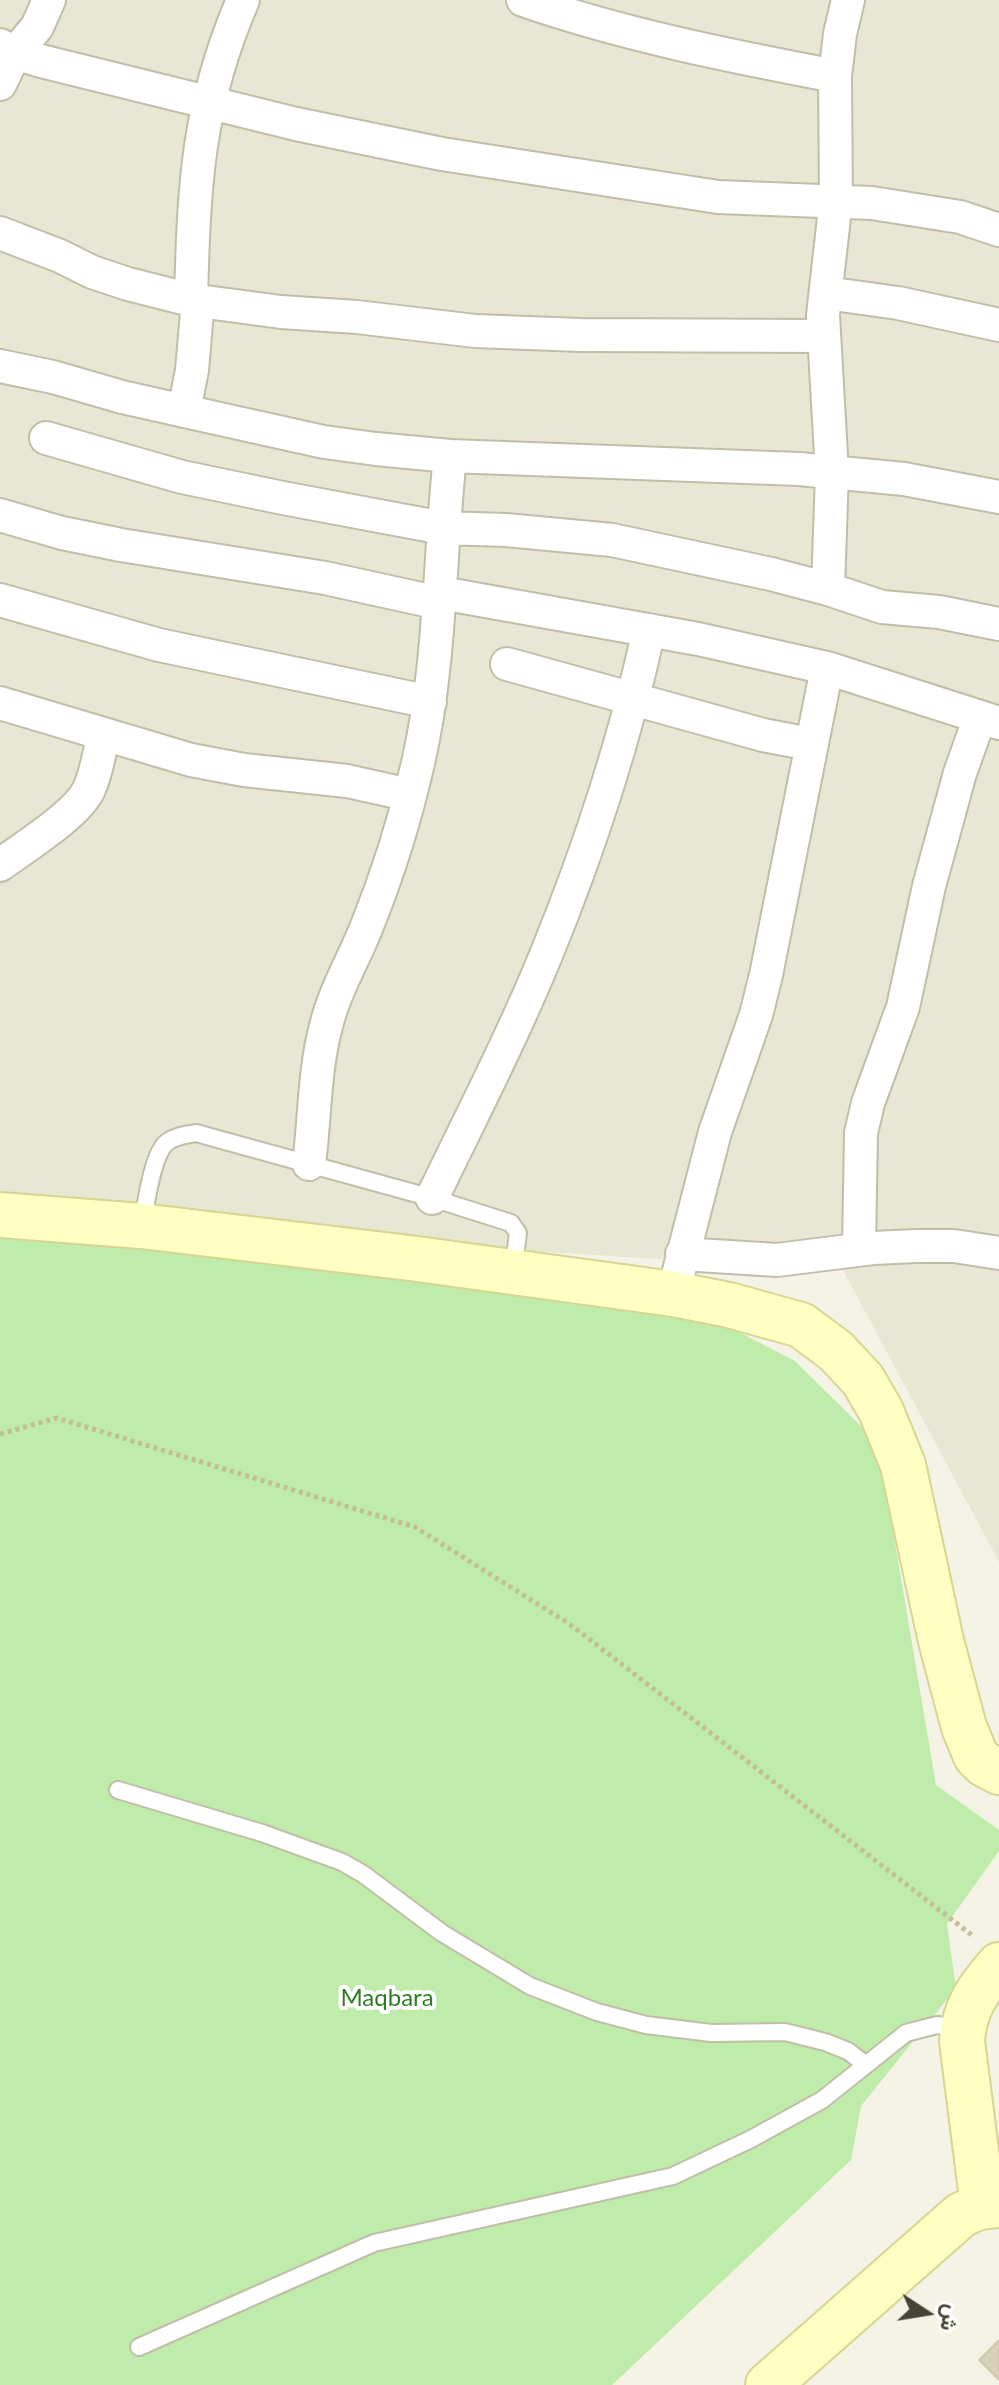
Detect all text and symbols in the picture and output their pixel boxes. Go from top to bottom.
park label: Maqbara [340,1984,434,2012]
north arrow [887,2273,967,2353]
text: ش [935,2302,967,2334]

